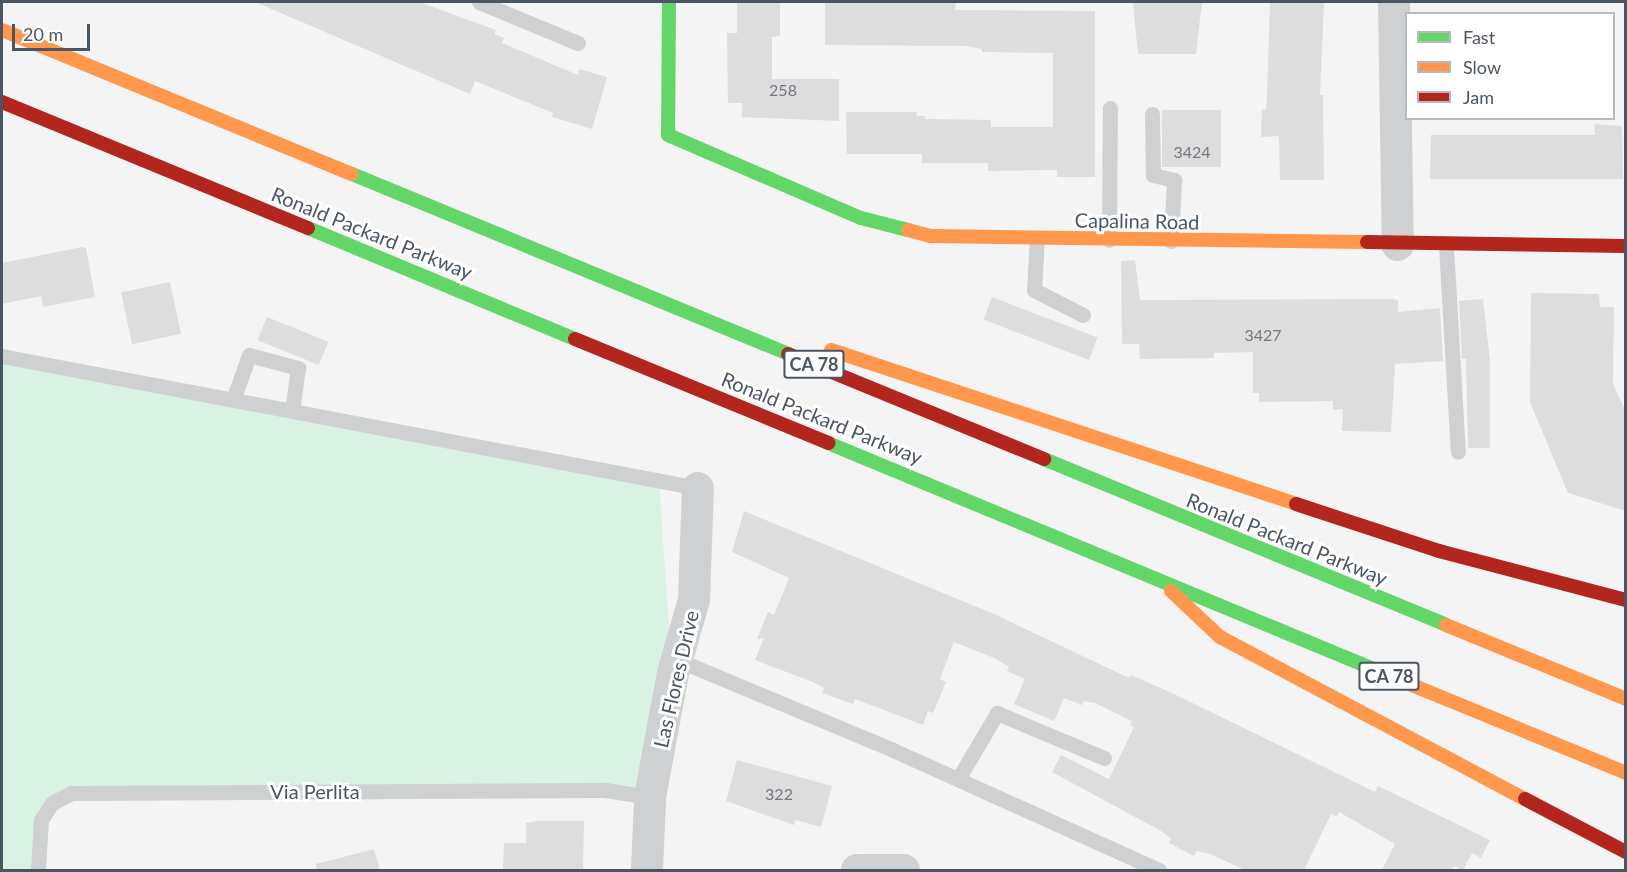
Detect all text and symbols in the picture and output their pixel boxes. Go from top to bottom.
scale bar [15,12,93,50]
legend [1405,12,1615,120]
text: 20 m [23,23,63,45]
text: Fast [1463,26,1495,48]
text: Slow [1463,56,1501,78]
house number: 258 [769,80,797,100]
text: Jam [1463,86,1494,108]
house number: 3424 [1173,142,1211,162]
street label: Ronald Packard Parkway [268,182,476,284]
street label: Capalina Road [1075,208,1199,234]
house number: 3427 [1244,325,1282,345]
road number: CA 78 [782,349,846,379]
street label: Ronald Packard Parkway [718,367,926,469]
street label: Ronald Packard Parkway [1183,488,1391,590]
street label: Las Flores Drive [649,608,703,750]
road number: CA 78 [1358,661,1420,691]
street label: Via Perlita [270,779,360,803]
house number: 322 [765,784,793,804]

